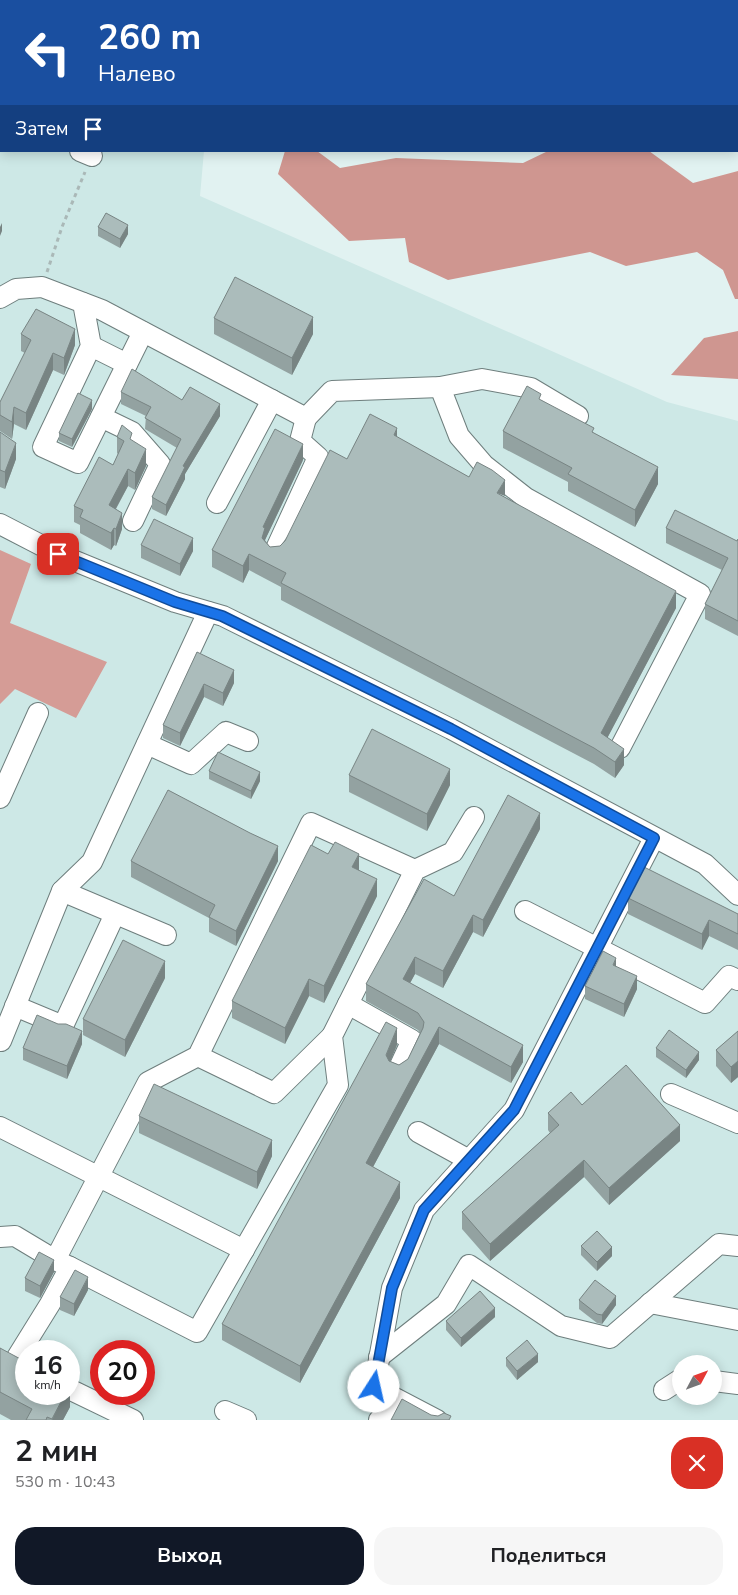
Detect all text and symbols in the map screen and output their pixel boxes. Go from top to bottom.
text: 260 m [98,14,201,61]
icon: left [15,20,80,85]
text: Налево [98,59,176,89]
icon: arrive [79,115,107,143]
text: Затем [15,116,69,142]
pin [37,533,79,575]
icon: arrive [44,540,72,568]
speed limit sign: 20 [90,1340,155,1405]
text: 16 [32,1349,63,1383]
north arrow [672,1355,722,1405]
map controls [672,1355,722,1405]
position arrow [347,1360,399,1412]
text: km/h [34,1377,61,1393]
text: 2 мин [15,1431,98,1472]
button: close [671,1437,723,1489]
text: 530 m · 10:43 [15,1471,116,1493]
button: Выход [15,1527,364,1585]
button: Поделиться [374,1527,723,1585]

